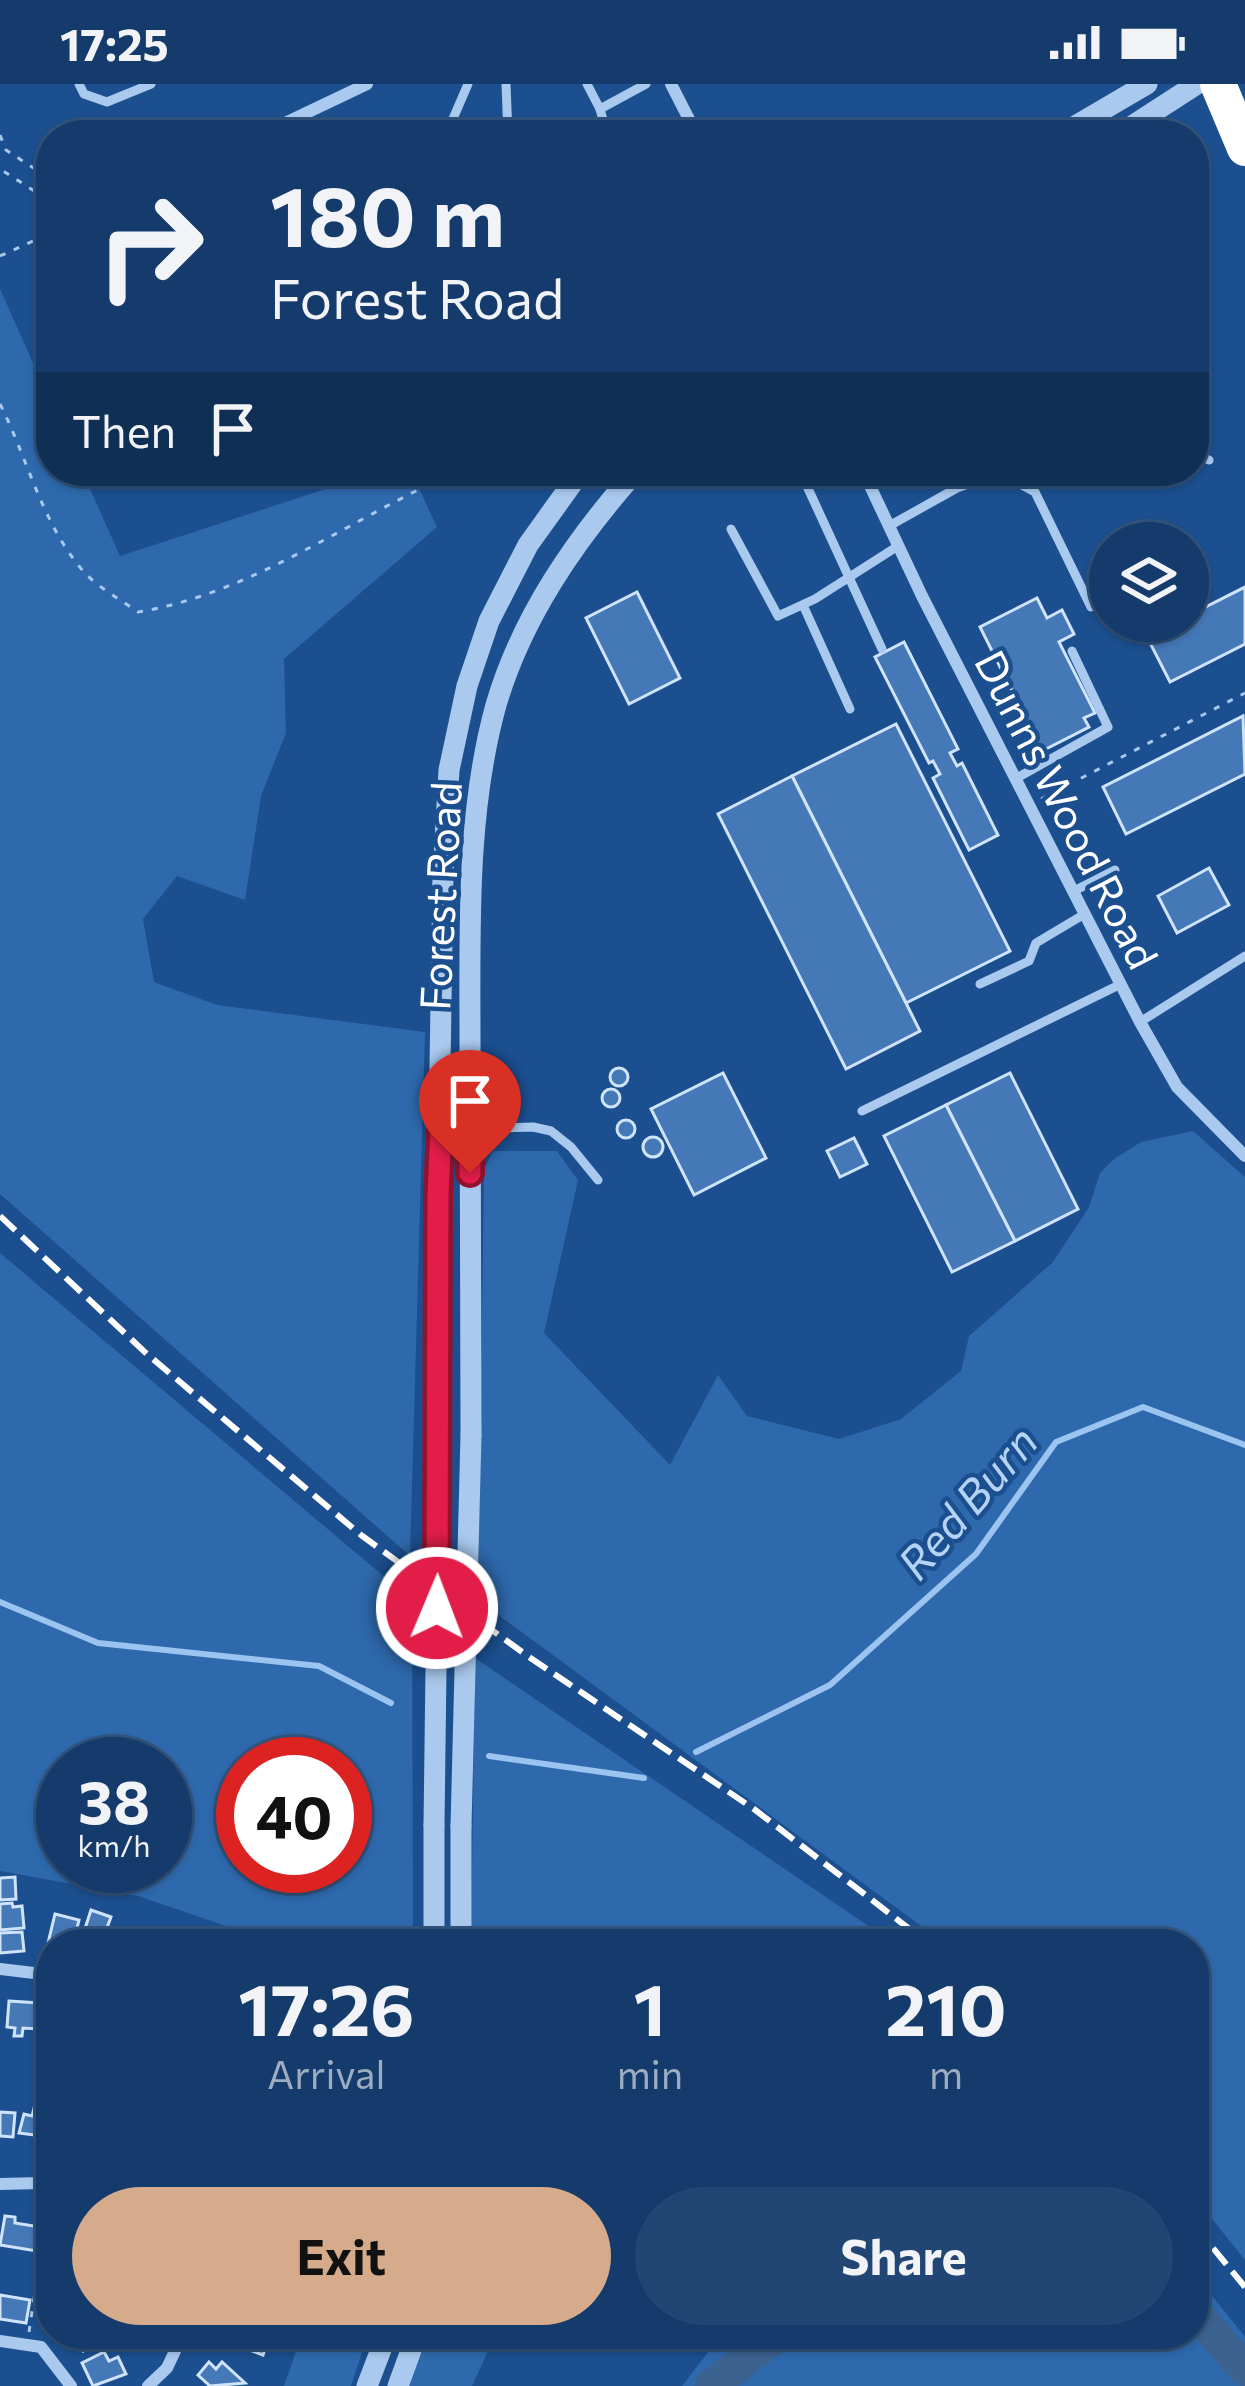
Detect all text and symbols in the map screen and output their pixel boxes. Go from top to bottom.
text: 17:25 [60,15,169,70]
text: 180 m [270,162,505,264]
icon: right [72,168,228,324]
text: Forest Road [270,264,564,330]
icon: arrive [200,396,266,462]
text: Then [72,402,176,457]
map controls [1089,522,1209,642]
button: layers [1089,522,1209,642]
street label: Dunns Wood Road [965,641,1171,977]
street label: Forest Road [407,780,471,1012]
pin [419,1050,521,1173]
icon: arrive [437,1068,503,1134]
water label: Red Burn [885,1413,1047,1589]
position arrow [374,1545,500,1671]
speed limit sign: 40 [216,1737,372,1893]
text: 38 [78,1763,150,1836]
text: km/h [78,1826,150,1863]
text: 17:26 [238,1963,414,2051]
text: 1 [634,1963,666,2051]
text: 210 [885,1963,1007,2051]
text: Arrival [267,2049,385,2097]
text: min [617,2049,683,2097]
text: m [929,2049,963,2097]
button: Exit [72,2187,611,2325]
button: Share [635,2187,1173,2325]

